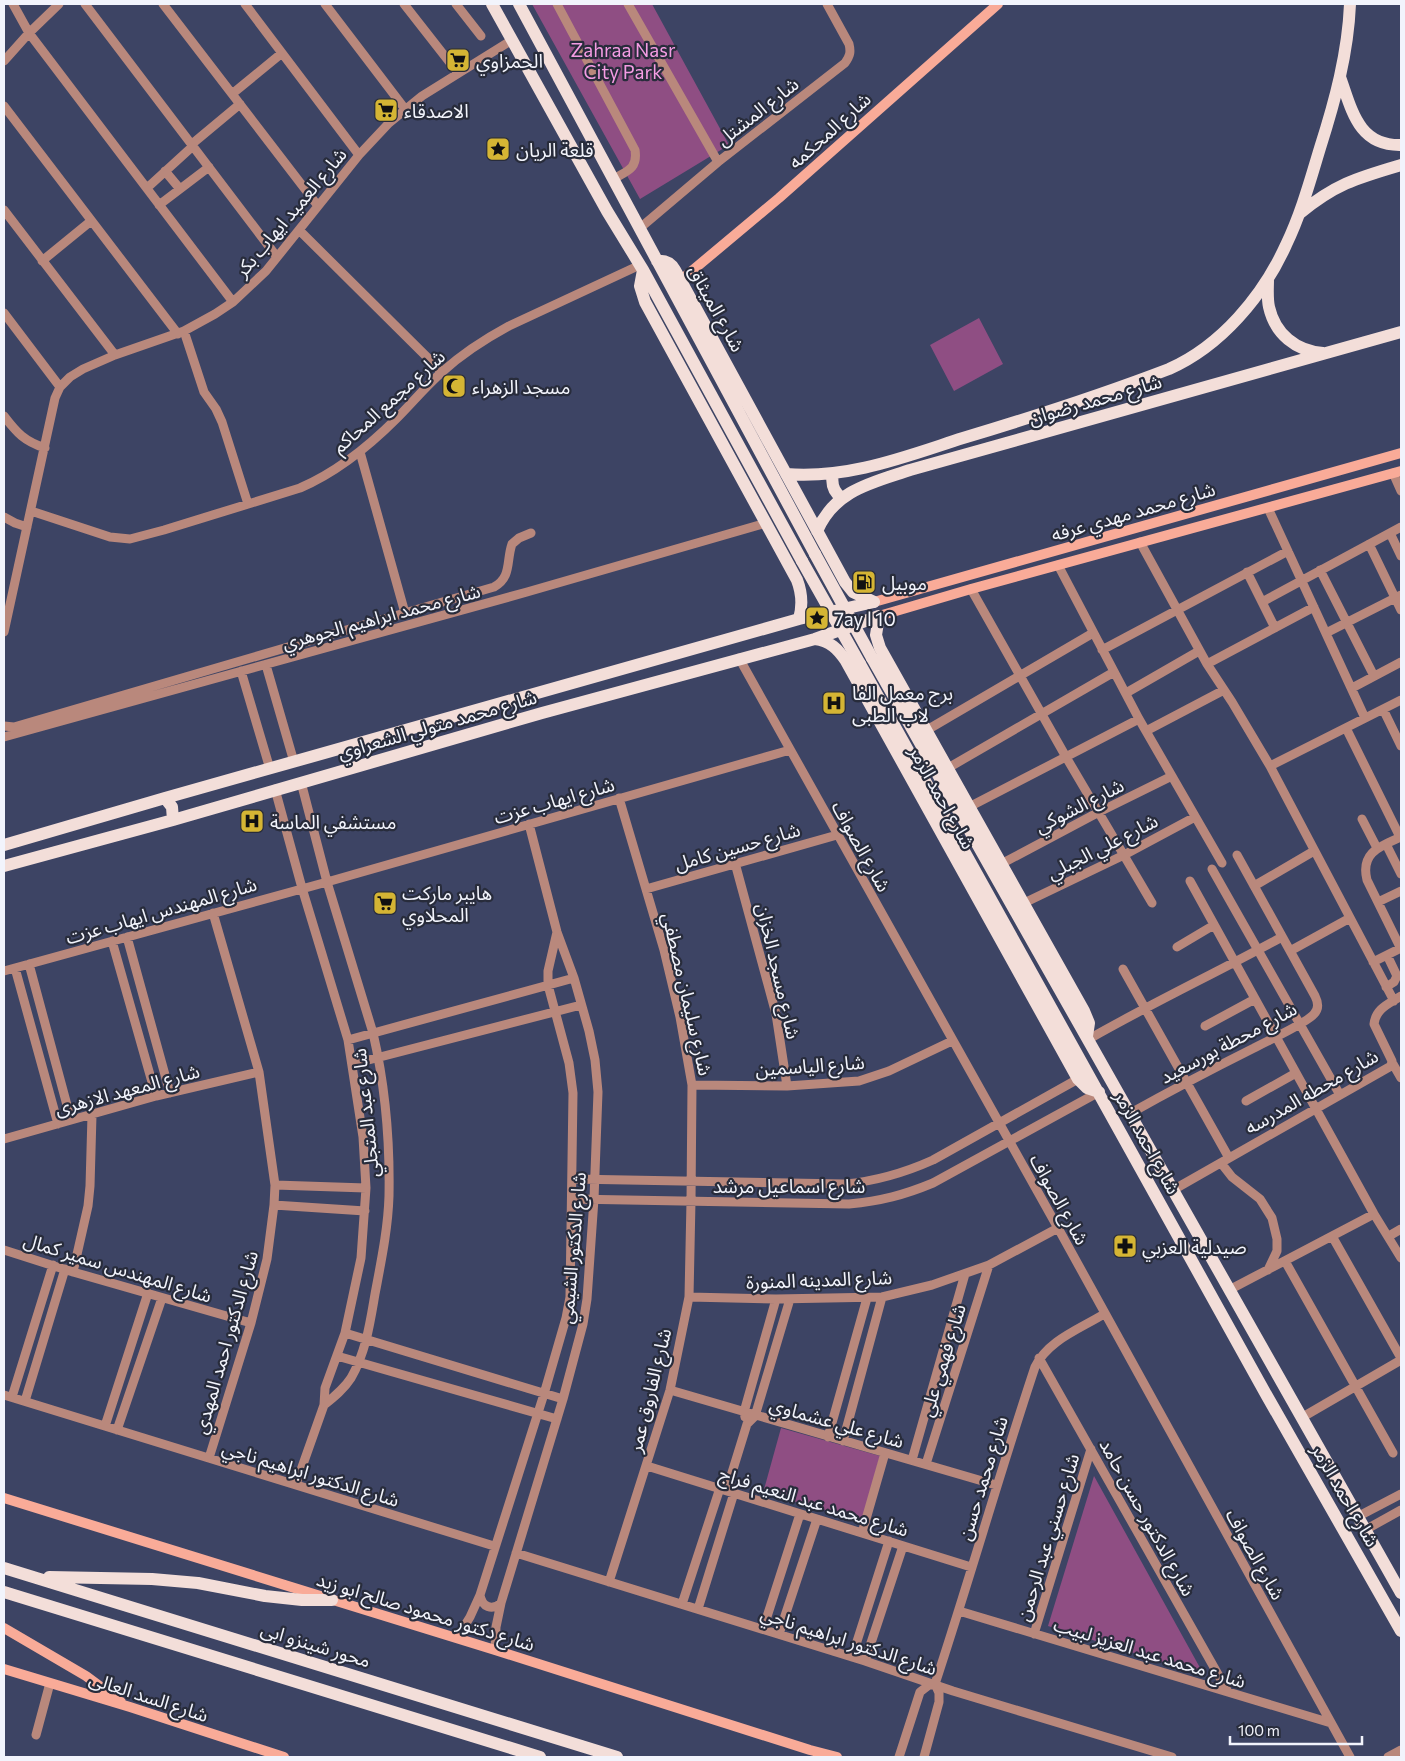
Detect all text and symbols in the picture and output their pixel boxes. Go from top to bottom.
park label: Zahraa Nasr City Park [571,38,676,83]
supermarket icon: الحمزاوي [445,47,471,73]
place label: الحمزاوي [476,49,543,76]
street label: شارع المشتل [711,72,805,153]
street label: شارع المحكمه [783,87,877,175]
supermarket icon: الاصدقاء [373,97,399,123]
place label: الاصدقاء [404,99,469,122]
place icon: قلعة الريان [485,136,511,162]
place label: قلعة الريان [516,138,594,162]
street label: شارع العميد ايهاب بكر [228,143,353,284]
street label: شارع الميثاق [681,261,750,357]
street label: شارع مجمع المحاكم [327,344,452,461]
street label: شارع محمد رضوان [1026,369,1165,432]
mosque icon: مسجد الزهراء [441,373,467,399]
place label: مسجد الزهراء [472,375,571,399]
street label: شارع محمد مهدي عرفه [1048,477,1219,550]
fuel station icon: موبيل [851,569,877,595]
place label: موبيل [882,571,927,595]
street label: شارع محمد ابراهيم الجوهري [279,578,484,658]
place icon: 7ay l 10 [804,605,830,631]
place label: 7ay l 10 [834,607,896,630]
place label: برج معمل الفا لاب الطبى [852,681,953,727]
street label: شارع محمد متولي الشعراوي [335,685,540,768]
hospital icon: برج معمل الفا لاب الطبى [821,690,847,716]
street label: شارع احمد الزمر [902,740,981,854]
street label: شارع ايهاب عزت [491,772,618,831]
street label: شارع الشوكي [1031,773,1129,841]
street label: شارع الصواف [825,797,896,897]
hospital icon: مستشفي الماسة [239,808,265,834]
street label: شارع علي الجبلي [1043,808,1163,888]
place label: مستشفي الماسة [270,810,397,837]
street label: شارع حسين كامل [671,817,803,878]
street label: شارع المهندس ايهاب عزت [63,872,260,951]
place label: هايبر ماركت المحلاوي [402,881,492,930]
supermarket icon: هايبر ماركت المحلاوي [372,890,398,916]
street label: شارع مسجد الخزان [749,901,806,1042]
street label: شارع سليمان مصطفي [654,910,718,1079]
street label: شارع محطة بورسعيد [1156,996,1302,1090]
street label: شارع محطه المدرسه [1240,1043,1383,1141]
street label: شارع عبد المتجلي [347,1047,388,1179]
street label: شارع الياسمين [755,1050,866,1083]
street label: شارع المعهد الازهرى [52,1059,203,1122]
street label: شارع احمد الزمر [1107,1085,1186,1199]
street label: شارع الصواف [1023,1150,1094,1250]
street label: شارع الدكتور الشيمي [554,1171,594,1325]
street label: شارع اسماعيل مرشد [713,1174,865,1200]
street label: شارع المهندس سمير كمال [20,1227,215,1309]
pharmacy icon: صيدلية العزبي [1112,1233,1138,1259]
place label: صيدلية العزبي [1142,1235,1247,1262]
street label: شارع الدكتور احمد المهدي [188,1248,266,1438]
street label: شارع المدينه المنورة [746,1265,893,1296]
street label: شارع فهمي علي [914,1301,974,1420]
street label: شارع الفاروق عمر [622,1326,678,1456]
street label: شارع علي عشماوي [766,1392,907,1456]
street label: شارع محمد حسن [952,1413,1015,1544]
street label: شارع الدكتور حسن حامد [1093,1434,1201,1601]
street label: شارع الدكتور ابراهيم ناجي [218,1435,402,1515]
street label: شارع احمد الزمر [1304,1439,1385,1552]
street label: شارع حسني عبد الرحمن [1011,1450,1088,1625]
street label: شارع محمد عبد النعيم فراج [715,1461,911,1545]
street label: شارع الصواف [1219,1505,1290,1605]
street label: شارع دكتور محمود صالح ابو زيد [313,1567,538,1659]
street label: شارع الدكتور ابراهيم ناجي [757,1601,940,1684]
street label: شارع محمد عبد العزيز لبيب [1050,1612,1249,1695]
street label: محور شينزو ابى [258,1616,374,1673]
street label: شارع السد العالى [86,1666,211,1729]
scale bar [1230,1714,1362,1746]
text: 100 m [1238,1721,1280,1739]

